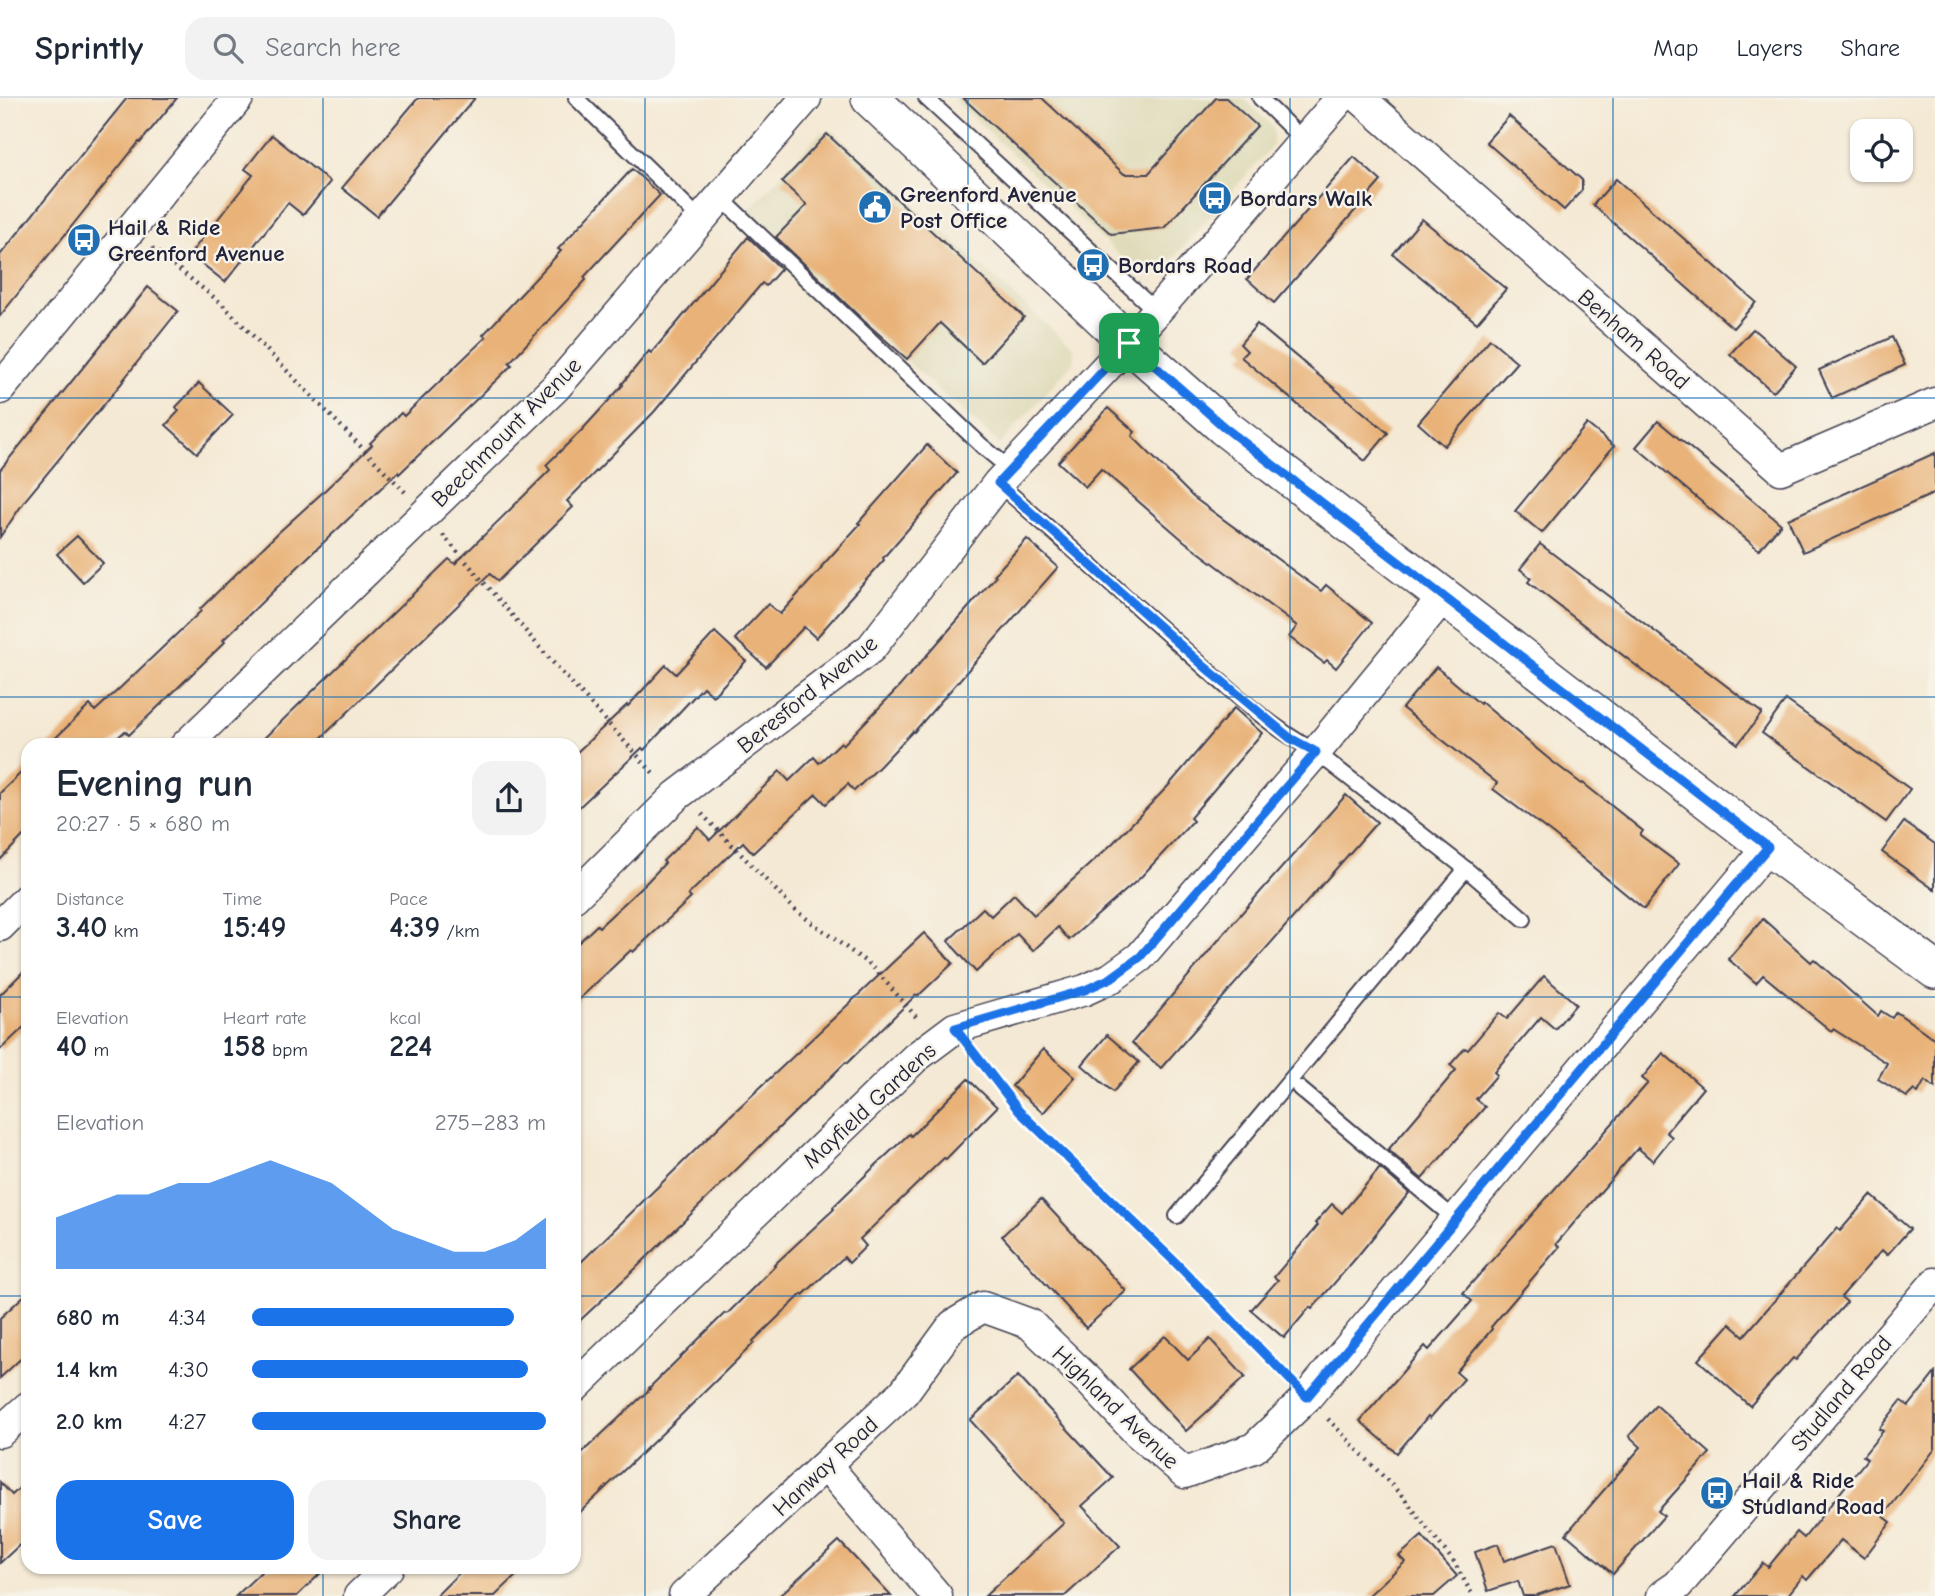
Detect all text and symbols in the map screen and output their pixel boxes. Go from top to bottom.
search box [185,17,675,80]
text: Sprintly [35,29,143,67]
icon: search [209,29,247,67]
text: Search here [265,33,401,63]
text: Map [1653,34,1699,62]
text: Layers [1737,34,1802,62]
text: Share [1840,34,1900,62]
map controls [1850,119,1913,182]
button: locate [1850,119,1913,182]
bus stop icon: Bordars Walk [1196,179,1234,217]
place label: Greenford Avenue Post Office [900,181,1077,234]
place label: Bordars Walk [1240,185,1372,212]
public building icon: Greenford Avenue Post Office [856,188,894,226]
place label: Hail & Ride Greenford Avenue [108,214,285,267]
bus stop icon: Hail & Ride Greenford Avenue [65,221,103,259]
bus stop icon: Bordars Road [1074,246,1112,284]
place label: Bordars Road [1118,252,1252,279]
street label: Benham Road [1572,284,1695,395]
pin [1099,313,1159,373]
icon: arrive [1110,324,1148,362]
street label: Beechmount Avenue [426,352,587,513]
street label: Beresford Avenue [732,630,883,759]
button: share [472,761,546,835]
text: Evening run [56,762,253,806]
text: 20:27 · 5 × 680 m [56,810,230,837]
text: Distance [56,888,124,910]
text: Time [223,888,262,910]
text: Pace [389,888,428,910]
text: 3.40 [56,910,107,945]
text: 15:49 [223,910,286,945]
text: 4:39 [389,910,440,945]
text: km [107,920,139,942]
text: /km [440,920,480,942]
text: Elevation [56,1007,129,1029]
text: Heart rate [223,1007,306,1029]
text: kcal [389,1007,421,1029]
text: 40 [56,1029,87,1064]
text: 158 [223,1029,266,1064]
text: 224 [389,1029,432,1064]
street label: Mayfield Gardens [797,1037,942,1174]
text: m [87,1039,109,1061]
text: bpm [266,1039,308,1061]
text: Elevation [56,1109,144,1136]
text: 275–283 m [435,1109,546,1136]
text: 680 m [56,1304,119,1331]
text: 4:34 [168,1304,206,1331]
street label: Studland Road [1785,1330,1897,1457]
street label: Highland Avenue [1047,1340,1185,1475]
text: 1.4 km [56,1356,118,1383]
text: 4:30 [168,1356,209,1383]
text: 2.0 km [56,1408,122,1435]
text: 4:27 [168,1408,206,1435]
street label: Hanway Road [767,1411,884,1522]
place label: Hail & Ride Studland Road [1742,1467,1885,1520]
bus stop icon: Hail & Ride Studland Road [1698,1474,1736,1512]
button: Save [56,1480,294,1560]
button: Share [308,1480,546,1560]

